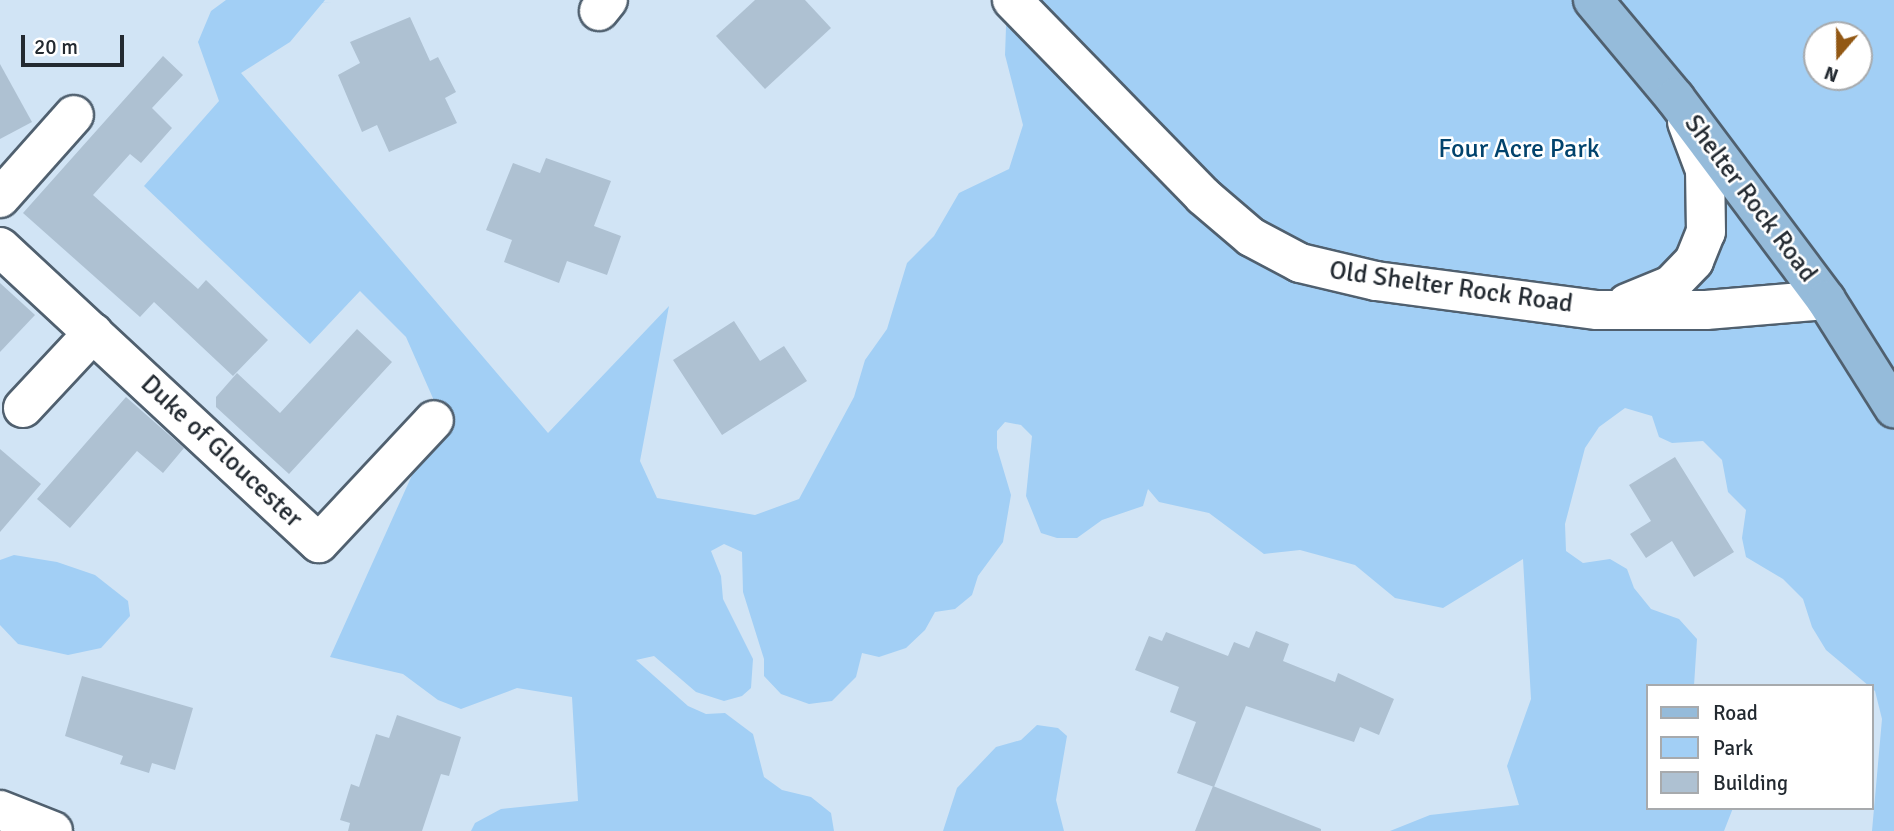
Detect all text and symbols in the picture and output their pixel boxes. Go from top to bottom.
scale bar [24,21,128,65]
north arrow [1803,21,1873,91]
text: 20 m [34,34,78,60]
text: N [1821,60,1842,87]
street label: Shelter Rock Road [1677,109,1823,289]
park label: Four Acre Park [1438,134,1600,166]
street label: Old Shelter Rock Road [1327,255,1575,321]
street label: Duke of Gloucester [134,369,308,535]
legend [1646,684,1873,810]
text: Road [1713,700,1758,726]
text: Park [1713,735,1753,761]
text: Building [1713,770,1788,796]

